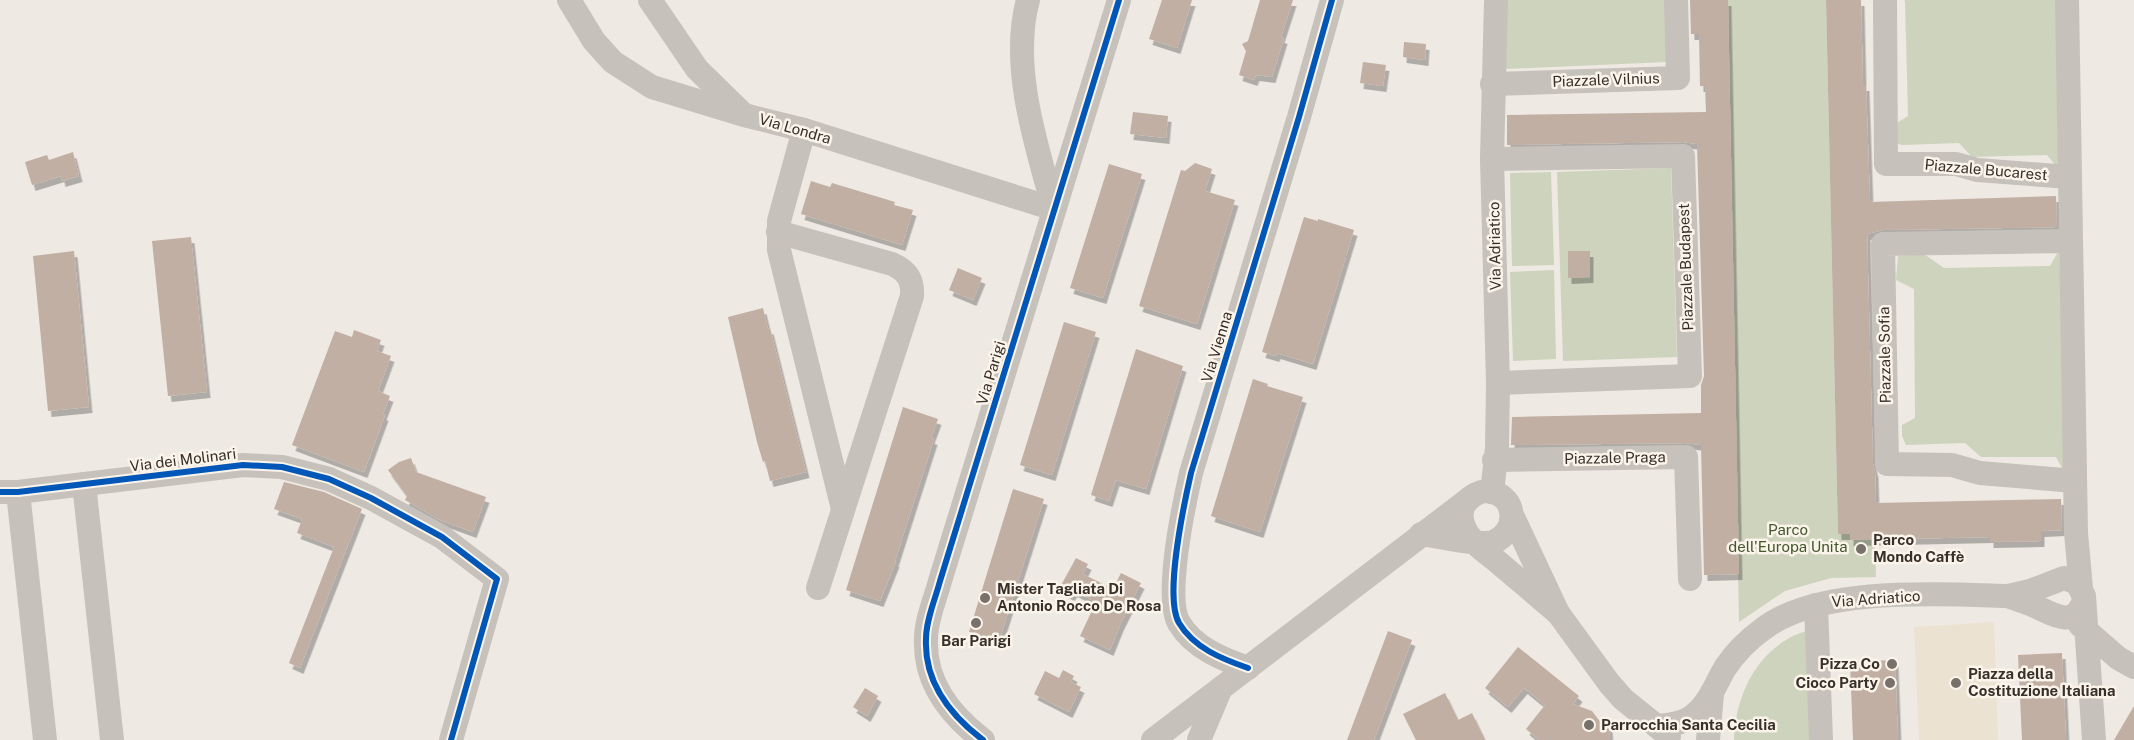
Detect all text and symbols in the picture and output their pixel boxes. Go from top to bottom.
street label: Piazzale Vilnius [1552,69,1660,90]
street label: Via Londra [757,110,833,147]
street label: Piazzale Bucarest [1924,156,2048,183]
street label: Via Adriatico [1485,201,1504,291]
street label: Piazzale Budapest [1675,203,1696,331]
street label: Piazzale Sofia [1875,306,1894,404]
street label: Via Vienna [1198,309,1235,384]
street label: Via Parigi [973,339,1008,407]
street label: Via dei Molinari [129,445,237,474]
street label: Piazzale Praga [1564,448,1666,467]
park label: Parco dell'Europa Unita [1728,521,1848,555]
place label: Parco Mondo Caffè [1873,531,1964,565]
marker: Parco Mondo Caffè [1854,542,1868,556]
place label: Mister Tagliata Di Antonio Rocco De Rosa [997,580,1161,614]
street label: Via Adriatico [1831,587,1921,610]
marker: Mister Tagliata Di Antonio Rocco De Rosa [978,591,992,605]
marker: Bar Parigi [969,616,983,630]
place label: Bar Parigi [941,632,1011,649]
place label: Pizza Co [1820,655,1880,672]
marker: Pizza Co [1885,657,1899,671]
place label: Piazza della Costituzione Italiana [1968,665,2115,699]
place label: Cioco Party [1796,674,1879,691]
marker: Cioco Party [1883,676,1897,690]
marker: Piazza della Costituzione Italiana [1949,676,1963,690]
place label: Parrocchia Santa Cecilia [1601,716,1776,733]
marker: Parrocchia Santa Cecilia [1582,718,1596,732]

